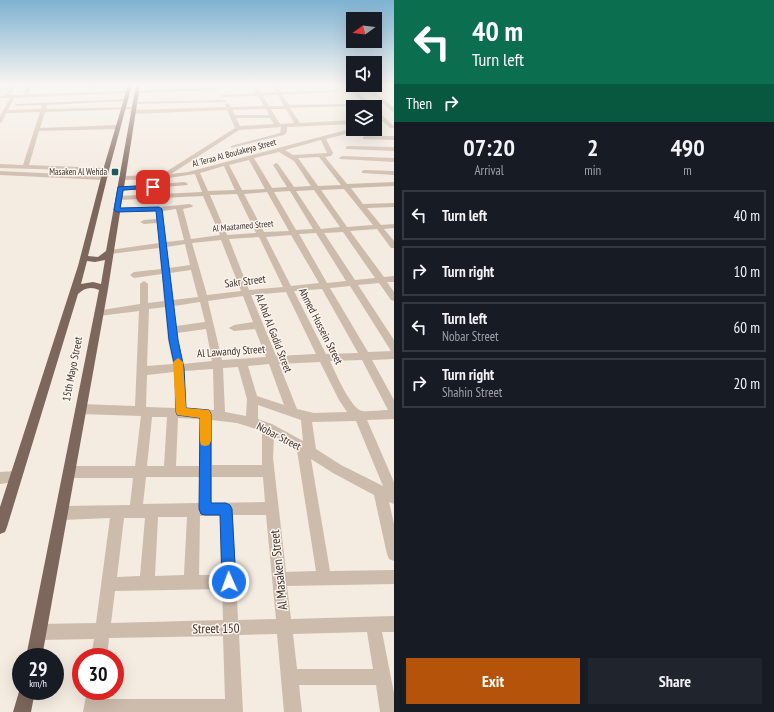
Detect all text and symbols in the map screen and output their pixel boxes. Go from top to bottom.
north arrow [346,12,382,48]
map controls [346,12,382,136]
text: 40 m [472,12,523,49]
icon: left [406,16,458,68]
text: Turn left [472,48,524,71]
button: sound [346,56,382,92]
icon: right [440,92,462,114]
text: Then [406,94,432,113]
button: layers [346,100,382,136]
text: 07:20 [463,132,515,163]
text: 2 [587,132,598,163]
text: 490 [670,132,705,163]
street label: Al Teraa Al Boulakeya Street [191,136,278,169]
text: Arrival [474,162,504,179]
text: min [584,162,601,179]
text: m [683,162,692,179]
place label: Masaken Al Wehda [49,166,107,177]
marker: Masaken Al Wehda [110,167,120,177]
pin [136,170,170,204]
icon: arrive [142,176,164,198]
icon: left [408,204,430,226]
text: Turn left [442,206,487,225]
text: 40 m [734,206,760,225]
street label: Al Maatamed Street [212,217,274,234]
icon: right [408,260,430,282]
text: Turn right [442,262,494,281]
text: 10 m [734,262,760,281]
street label: Sakr Street [224,272,266,290]
street label: Ahmed Hussein Street [296,285,346,367]
street label: Al Ahd Al Gadid Street [252,291,296,375]
text: Turn left [442,309,487,328]
icon: left [408,316,430,338]
text: 60 m [734,318,760,337]
text: Nobar Street [442,328,499,345]
street label: 15th Mayo Street [59,336,85,402]
street label: Al Lawandy Street [196,342,266,360]
text: Turn right [442,365,494,384]
icon: right [408,372,430,394]
text: 20 m [734,374,760,393]
text: Shahin Street [442,384,502,401]
street label: Nobar Street [254,419,304,453]
street label: Al Masaken Street [266,529,291,611]
position arrow [208,561,250,603]
street label: Street 150 [192,620,240,637]
speed limit sign: 30 [72,648,124,700]
text: 29 [28,656,48,682]
button: Exit [406,658,580,704]
button: Share [588,658,762,704]
text: km/h [29,677,47,690]

